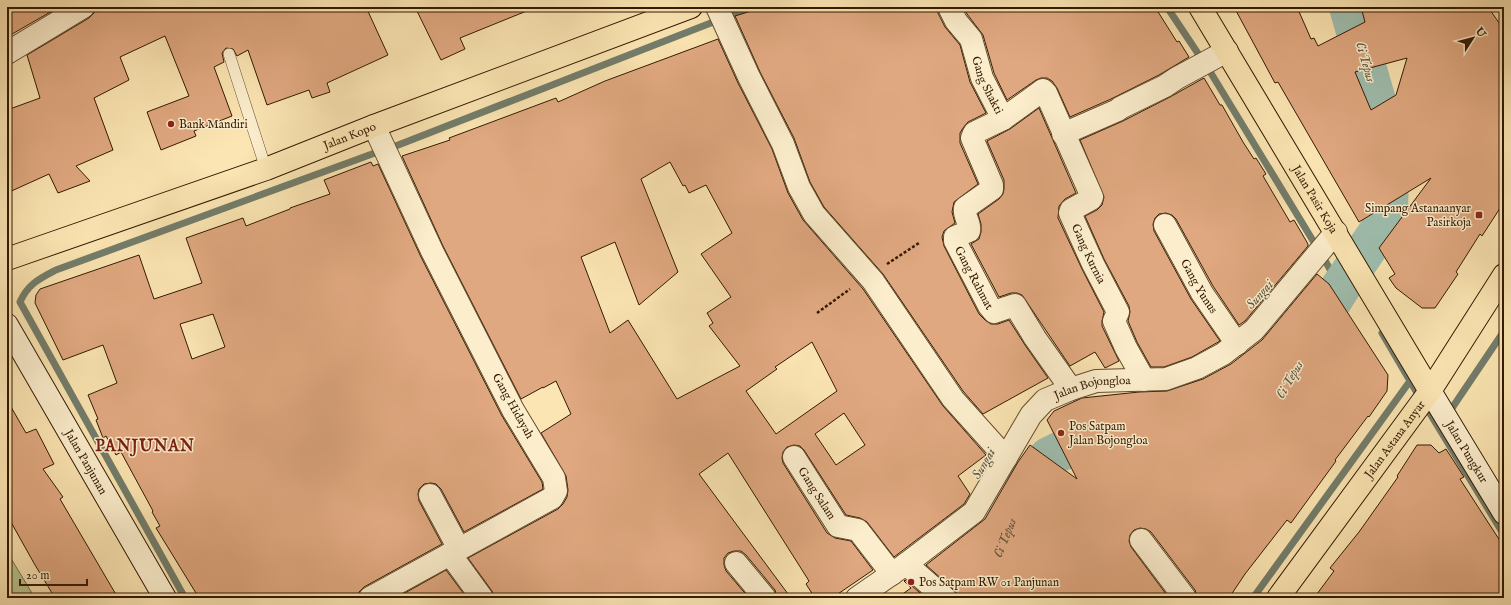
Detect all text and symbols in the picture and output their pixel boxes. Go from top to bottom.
north arrow [1453,18,1493,58]
text: U [1471,24,1489,41]
water label: Ci Tepus [1351,40,1379,84]
street label: Gang Shakti [969,54,1007,116]
place label: Bank Mandiri [179,117,248,132]
street label: Jalan Kopo [319,118,378,155]
marker: Bank Mandiri [166,119,176,129]
street label: Jalan Pasir Koja [1287,161,1342,237]
place label: Simpang Astanaanyar Pasirkoja [1365,201,1472,230]
marker: Simpang Astanaanyar Pasirkoja [1474,210,1484,220]
street label: Gang Kurnia [1068,221,1110,287]
street label: Gang Rahmat [951,243,997,313]
street label: Gang Yunus [1177,256,1221,316]
water label: Sungai [1243,276,1279,314]
water label: Ci Tepus [1272,358,1308,402]
street label: Gang Hidayah [489,371,537,442]
street label: Jalan Bojongloa [1050,372,1132,405]
street label: Jalan Astana Anyar [1360,397,1429,483]
street label: Jalan Pungkur [1440,416,1492,486]
place label: Pos Satpam Jalan Bojongloa [1067,419,1148,449]
street label: Jalan Panjunan [60,425,111,498]
marker: Pos Satpam Jalan Bojongloa [1056,428,1066,438]
district label: PANJUNAN [95,437,195,457]
water label: Sungai [968,444,1001,483]
street label: Gang Salam [795,464,839,522]
water label: Ci Tepus [989,516,1021,560]
scale bar [20,561,87,587]
text: 20 m [26,568,49,583]
place label: Pos Satpam RW 01 Panjunan [919,575,1060,591]
marker: Pos Satpam RW 01 Panjunan [906,577,916,587]

